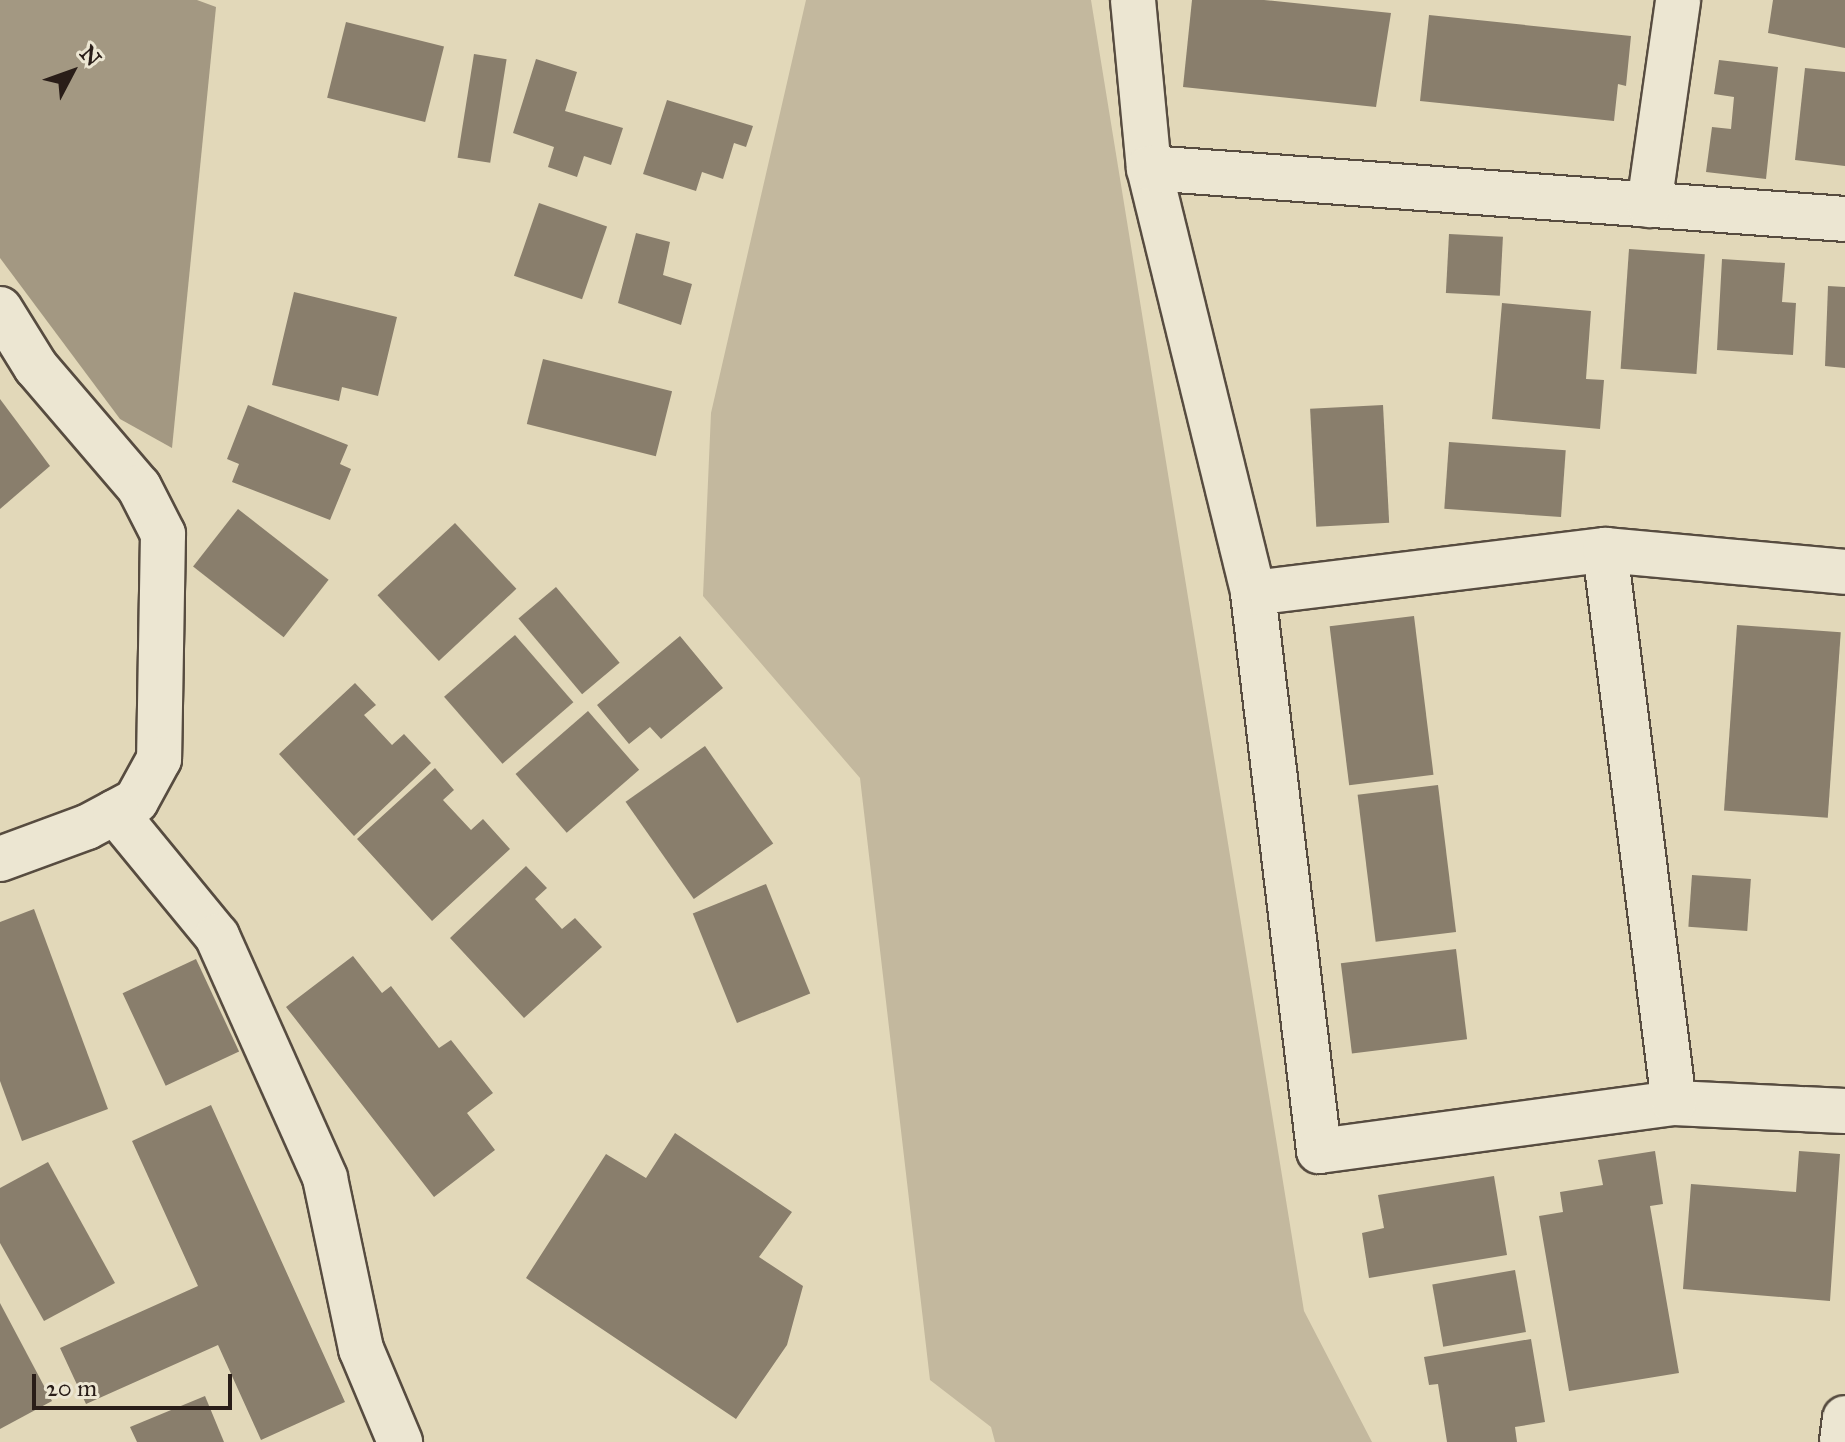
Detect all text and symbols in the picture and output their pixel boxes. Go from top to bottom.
north arrow [32,32,112,112]
text: N [74,40,107,72]
scale bar [36,1358,236,1408]
text: 20 m [46,1373,97,1403]

